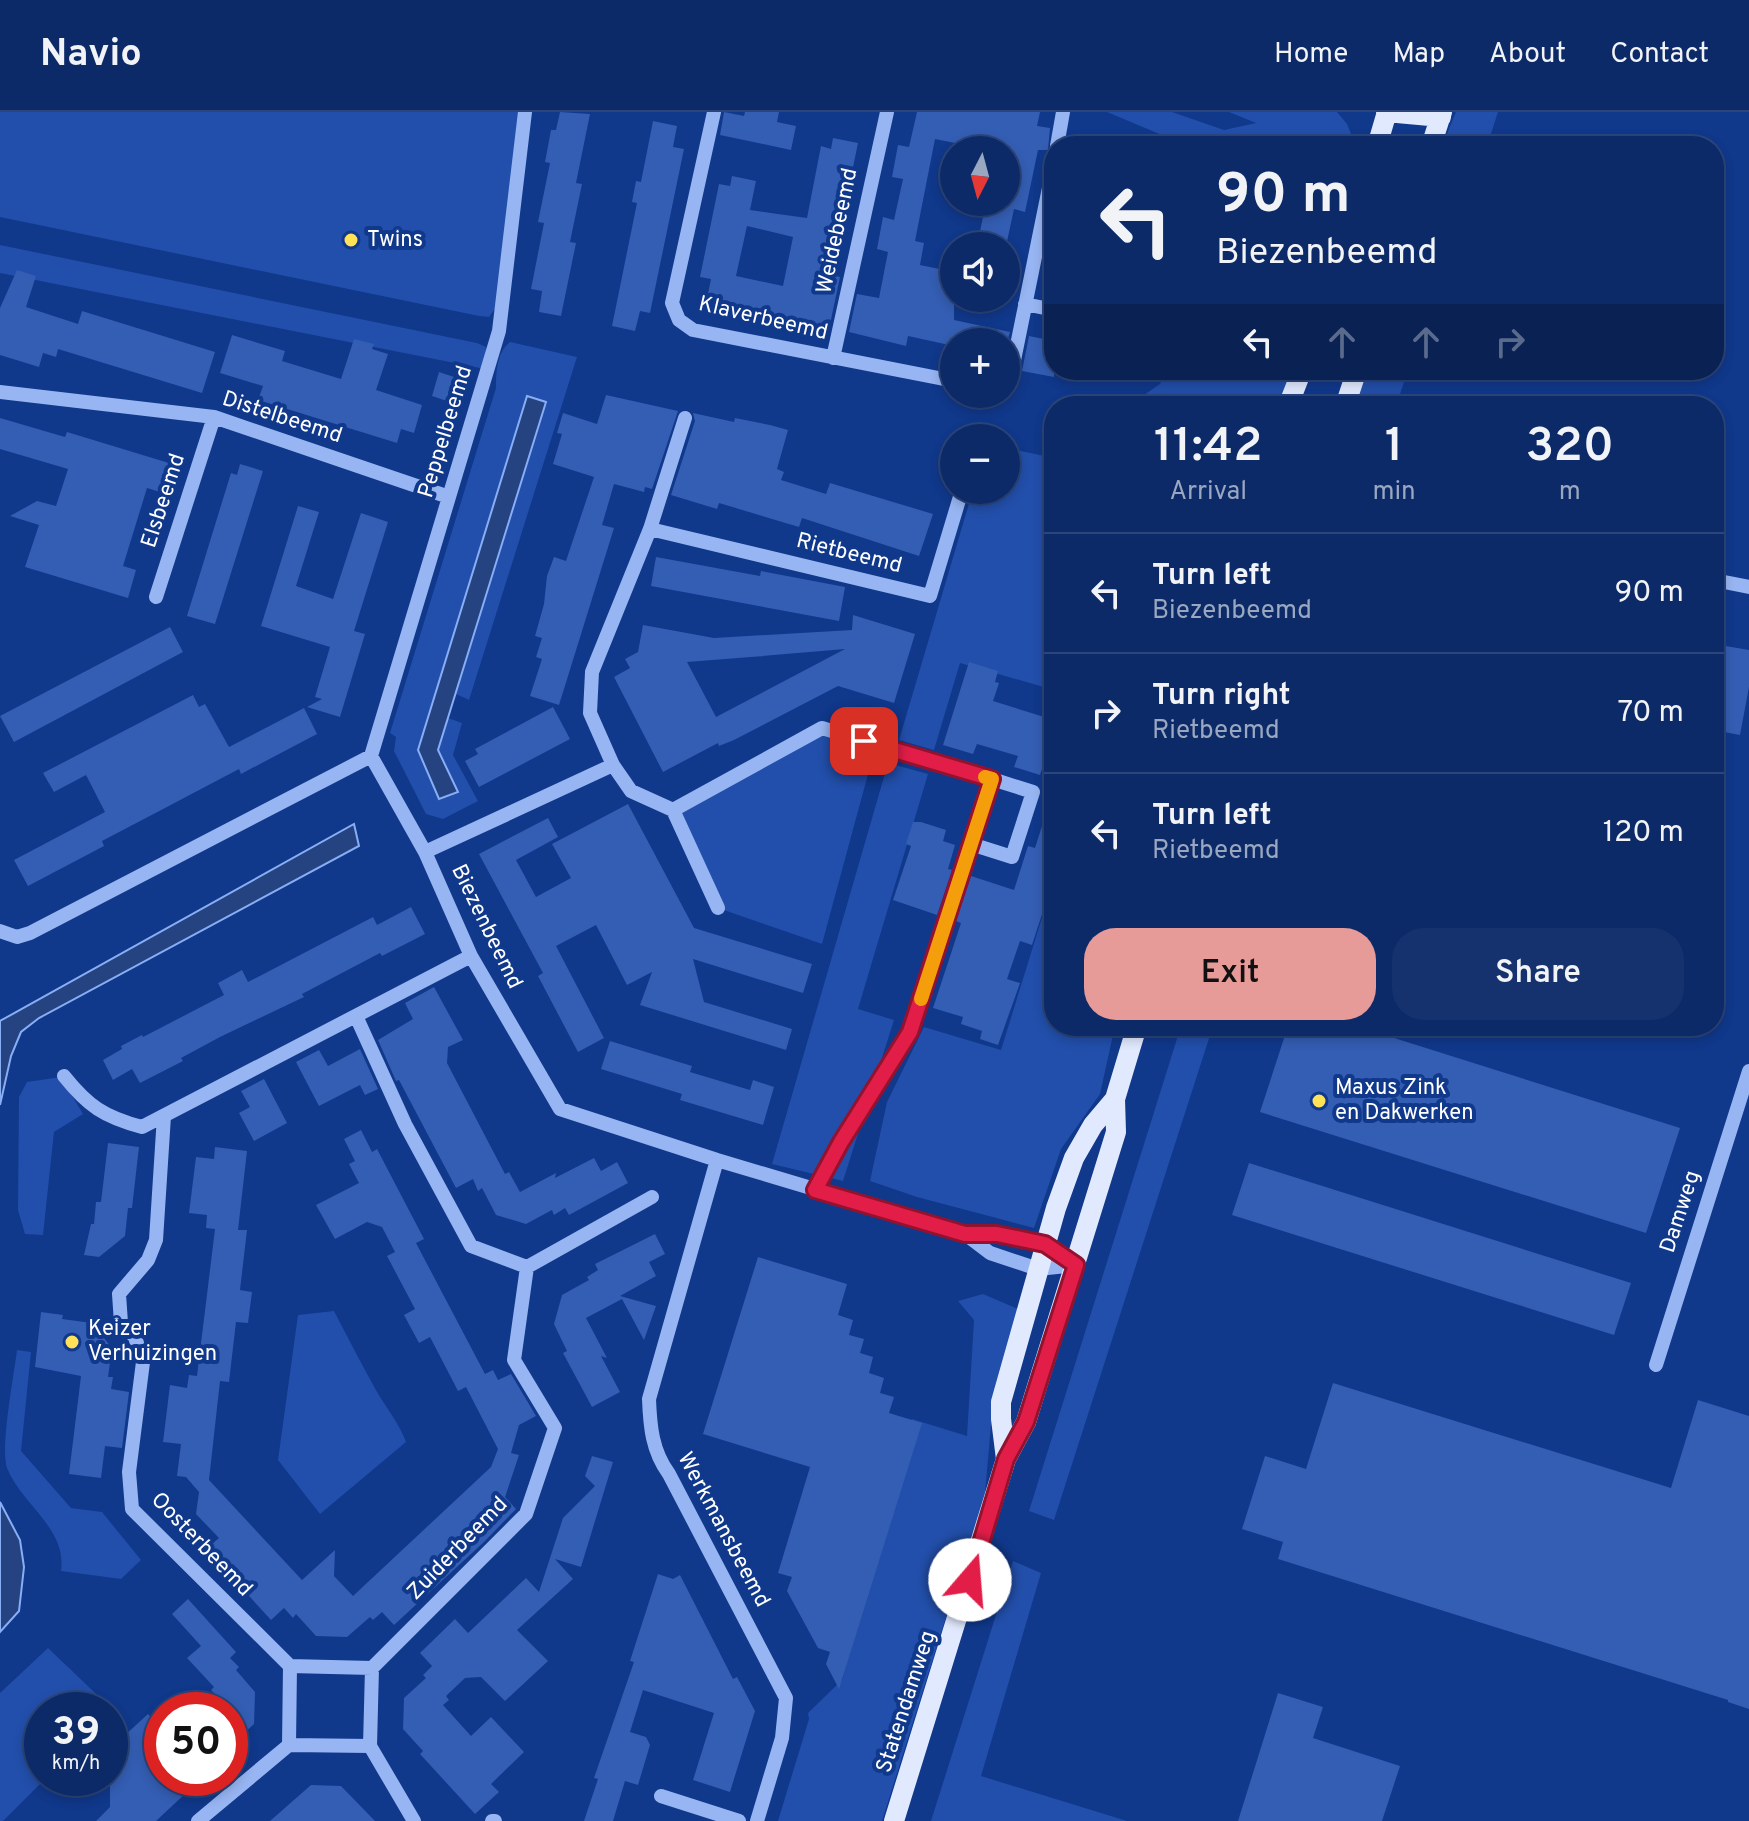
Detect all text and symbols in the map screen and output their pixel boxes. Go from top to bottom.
text: Navio [40,31,142,80]
text: Home [1274,37,1348,73]
text: Map [1392,37,1445,73]
text: About [1489,37,1566,73]
text: Contact [1610,37,1709,73]
north arrow [940,136,1020,216]
map controls [940,136,1020,504]
text: 90 m [1216,162,1351,232]
street label: Weidebeemd [811,166,865,296]
icon: left [1084,168,1188,272]
place label: Twins [367,227,423,254]
marker: Twins [342,231,360,249]
text: Biezenbeemd [1216,231,1437,277]
button: sound [940,232,1020,312]
street label: Klaverbeemd [696,291,830,347]
icon: left [1236,320,1280,364]
icon: ahead [1320,320,1364,364]
icon: ahead [1404,320,1448,364]
icon: right [1488,320,1532,364]
button: + [940,328,1020,408]
street label: Peppelbeemd [413,363,479,501]
street label: Distelbeemd [219,386,345,450]
text: 11:42 [1154,418,1263,478]
text: 1 [1385,418,1403,478]
text: 320 [1526,418,1614,478]
button: − [940,424,1020,504]
street label: Elsbeemd [136,450,192,552]
text: Arrival [1169,476,1247,509]
text: min [1372,476,1416,509]
text: m [1559,476,1581,509]
street label: Rietbeemd [793,528,905,580]
text: Turn left [1152,558,1272,595]
icon: left [1084,571,1128,615]
text: 90 m [1615,575,1684,612]
text: Biezenbeemd [1152,595,1312,628]
text: Turn right [1152,678,1290,715]
icon: right [1084,691,1128,735]
text: 70 m [1618,695,1684,732]
pin [830,707,898,775]
text: Rietbeemd [1152,715,1280,748]
icon: arrive [842,719,886,763]
text: Turn left [1152,798,1272,835]
icon: left [1084,811,1128,855]
text: 120 m [1603,815,1684,852]
text: Rietbeemd [1152,835,1280,868]
street label: Biezenbeemd [444,860,528,994]
button: Exit [1084,928,1376,1020]
button: Share [1392,928,1684,1020]
place label: Maxus Zink en Dakwerken [1335,1075,1474,1127]
marker: Maxus Zink en Dakwerken [1310,1092,1328,1110]
street label: Damweg [1655,1167,1707,1257]
place label: Keizer Verhuizingen [88,1316,217,1368]
marker: Keizer Verhuizingen [63,1333,81,1351]
street label: Werkmansbeemd [671,1448,775,1612]
street label: Oosterbeemd [144,1487,258,1603]
street label: Zuiderbeemd [402,1492,514,1606]
position arrow [928,1538,1012,1622]
street label: Statendamweg [871,1627,943,1777]
speed limit sign: 50 [144,1692,248,1796]
text: 39 [52,1709,100,1759]
text: km/h [52,1751,100,1777]

